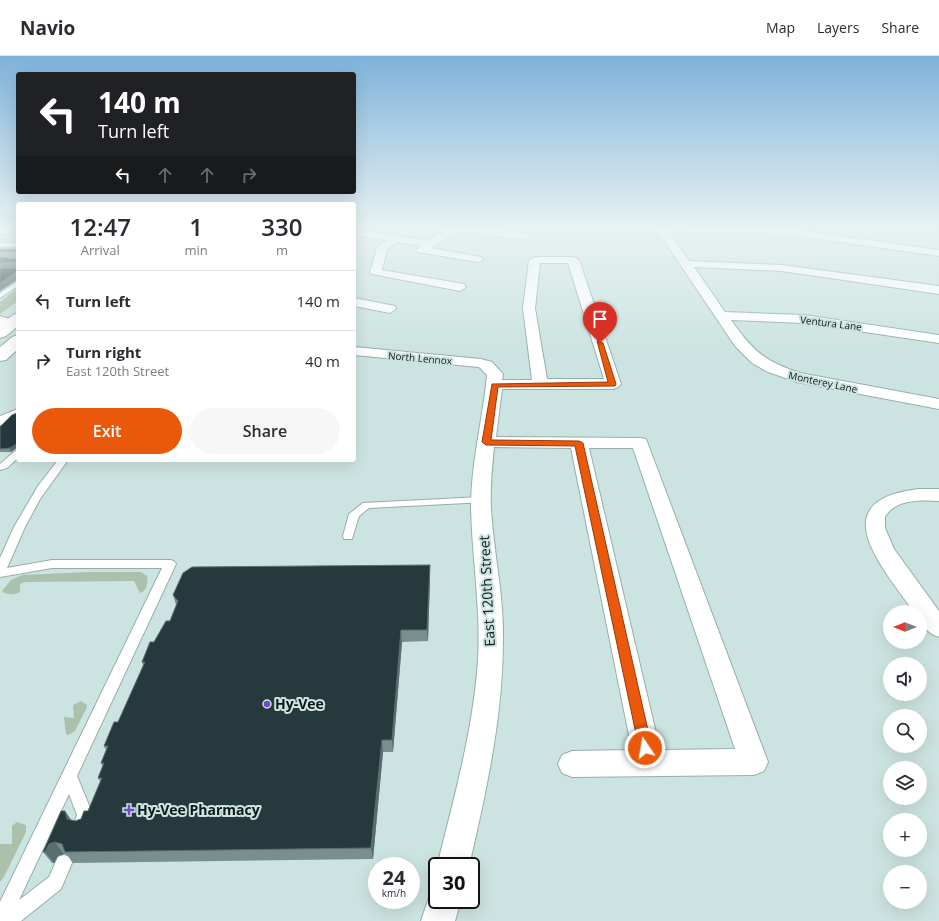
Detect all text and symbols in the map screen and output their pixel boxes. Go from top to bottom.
text: Navio [20,15,75,41]
text: Map [766,18,795,37]
text: Layers [817,18,859,37]
text: Share [881,18,919,37]
text: 140 m [98,83,181,121]
icon: left [32,88,84,140]
text: Turn left [98,119,169,143]
icon: left [112,164,134,186]
icon: ahead [154,164,176,186]
icon: ahead [196,164,218,186]
icon: right [238,164,260,186]
text: 12:47 [70,210,131,243]
text: 1 [189,210,203,243]
text: 330 [261,210,302,243]
text: Arrival [81,241,120,259]
text: min [185,241,208,259]
text: m [276,241,288,259]
icon: left [32,290,54,312]
text: Turn left [66,291,131,311]
text: 140 m [296,291,340,311]
pin [583,302,617,343]
icon: arrive [589,308,611,330]
street label: Ventura Lane [799,312,863,334]
text: Turn right [66,342,141,362]
street label: North Lennox [387,348,453,368]
icon: right [32,350,54,372]
text: 40 m [305,351,340,371]
text: East 120th Street [66,362,169,380]
street label: Monterey Lane [787,368,859,396]
button: Exit [32,408,182,454]
button: Share [190,408,340,454]
street label: East 120th Street [474,535,499,647]
north arrow [883,605,927,649]
map controls [883,605,927,909]
button: sound [883,657,927,701]
place label: Hy-Vee [275,694,324,713]
marker: Hy-Vee [262,699,272,709]
button: search [883,709,927,753]
position arrow [624,727,666,769]
button: layers [883,761,927,805]
place label: Hy-Vee Pharmacy [137,800,260,819]
marker: Hy-Vee Pharmacy [124,805,134,815]
button: + [883,813,927,857]
speed limit sign: 30 [428,857,480,909]
text: 24 [383,864,405,891]
button: − [883,865,927,909]
text: km/h [382,886,406,900]

